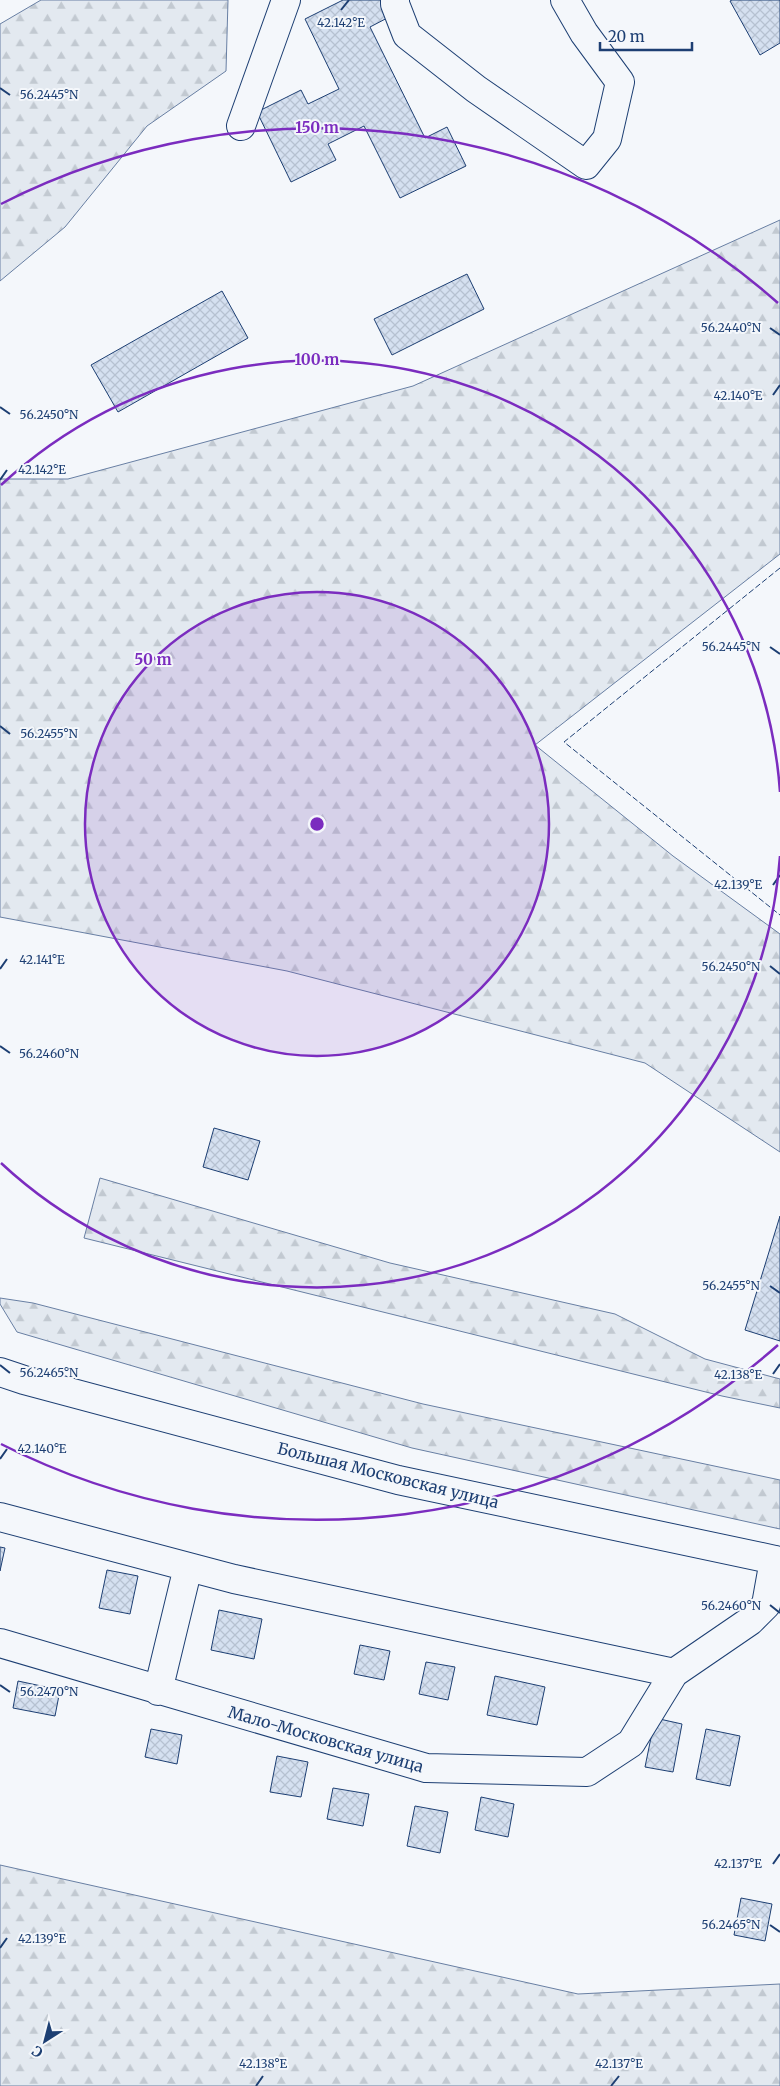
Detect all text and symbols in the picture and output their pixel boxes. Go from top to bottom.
text: 42.142°E [317,15,365,30]
scale bar [600,20,692,52]
text: 20 m [608,27,645,46]
text: 56.2445°N [20,87,79,102]
text: 150 m [295,118,339,137]
text: 56.2440°N [701,320,762,335]
text: 100 m [295,350,339,369]
text: 42.140°E [714,388,763,403]
text: 56.2450°N [20,407,79,422]
text: 42.142°E [18,462,66,477]
text: 56.2445°N [702,639,761,654]
text: 50 m [134,650,172,669]
text: 56.2455°N [20,726,78,741]
centre of rings [308,815,326,833]
text: 42.139°E [714,877,762,892]
text: 42.141°E [19,952,65,967]
text: 56.2450°N [702,959,761,974]
text: 56.2460°N [19,1046,80,1061]
text: 56.2455°N [702,1278,760,1293]
text: 56.2465°N [20,1365,79,1380]
text: 42.138°E [714,1367,762,1382]
street label: Большая Московская улица [275,1438,501,1512]
text: 42.140°E [18,1441,67,1456]
text: 56.2460°N [701,1598,762,1613]
text: 56.2470°N [20,1684,79,1699]
street label: Мало-Московская улица [226,1702,426,1777]
text: 42.137°E [714,1856,762,1871]
text: 56.2465°N [702,1917,761,1932]
text: 42.139°E [18,1931,66,1946]
north arrow [20,2016,70,2066]
text: С [28,2042,46,2062]
text: 42.138°E [239,2056,287,2071]
text: 42.137°E [595,2056,643,2071]

